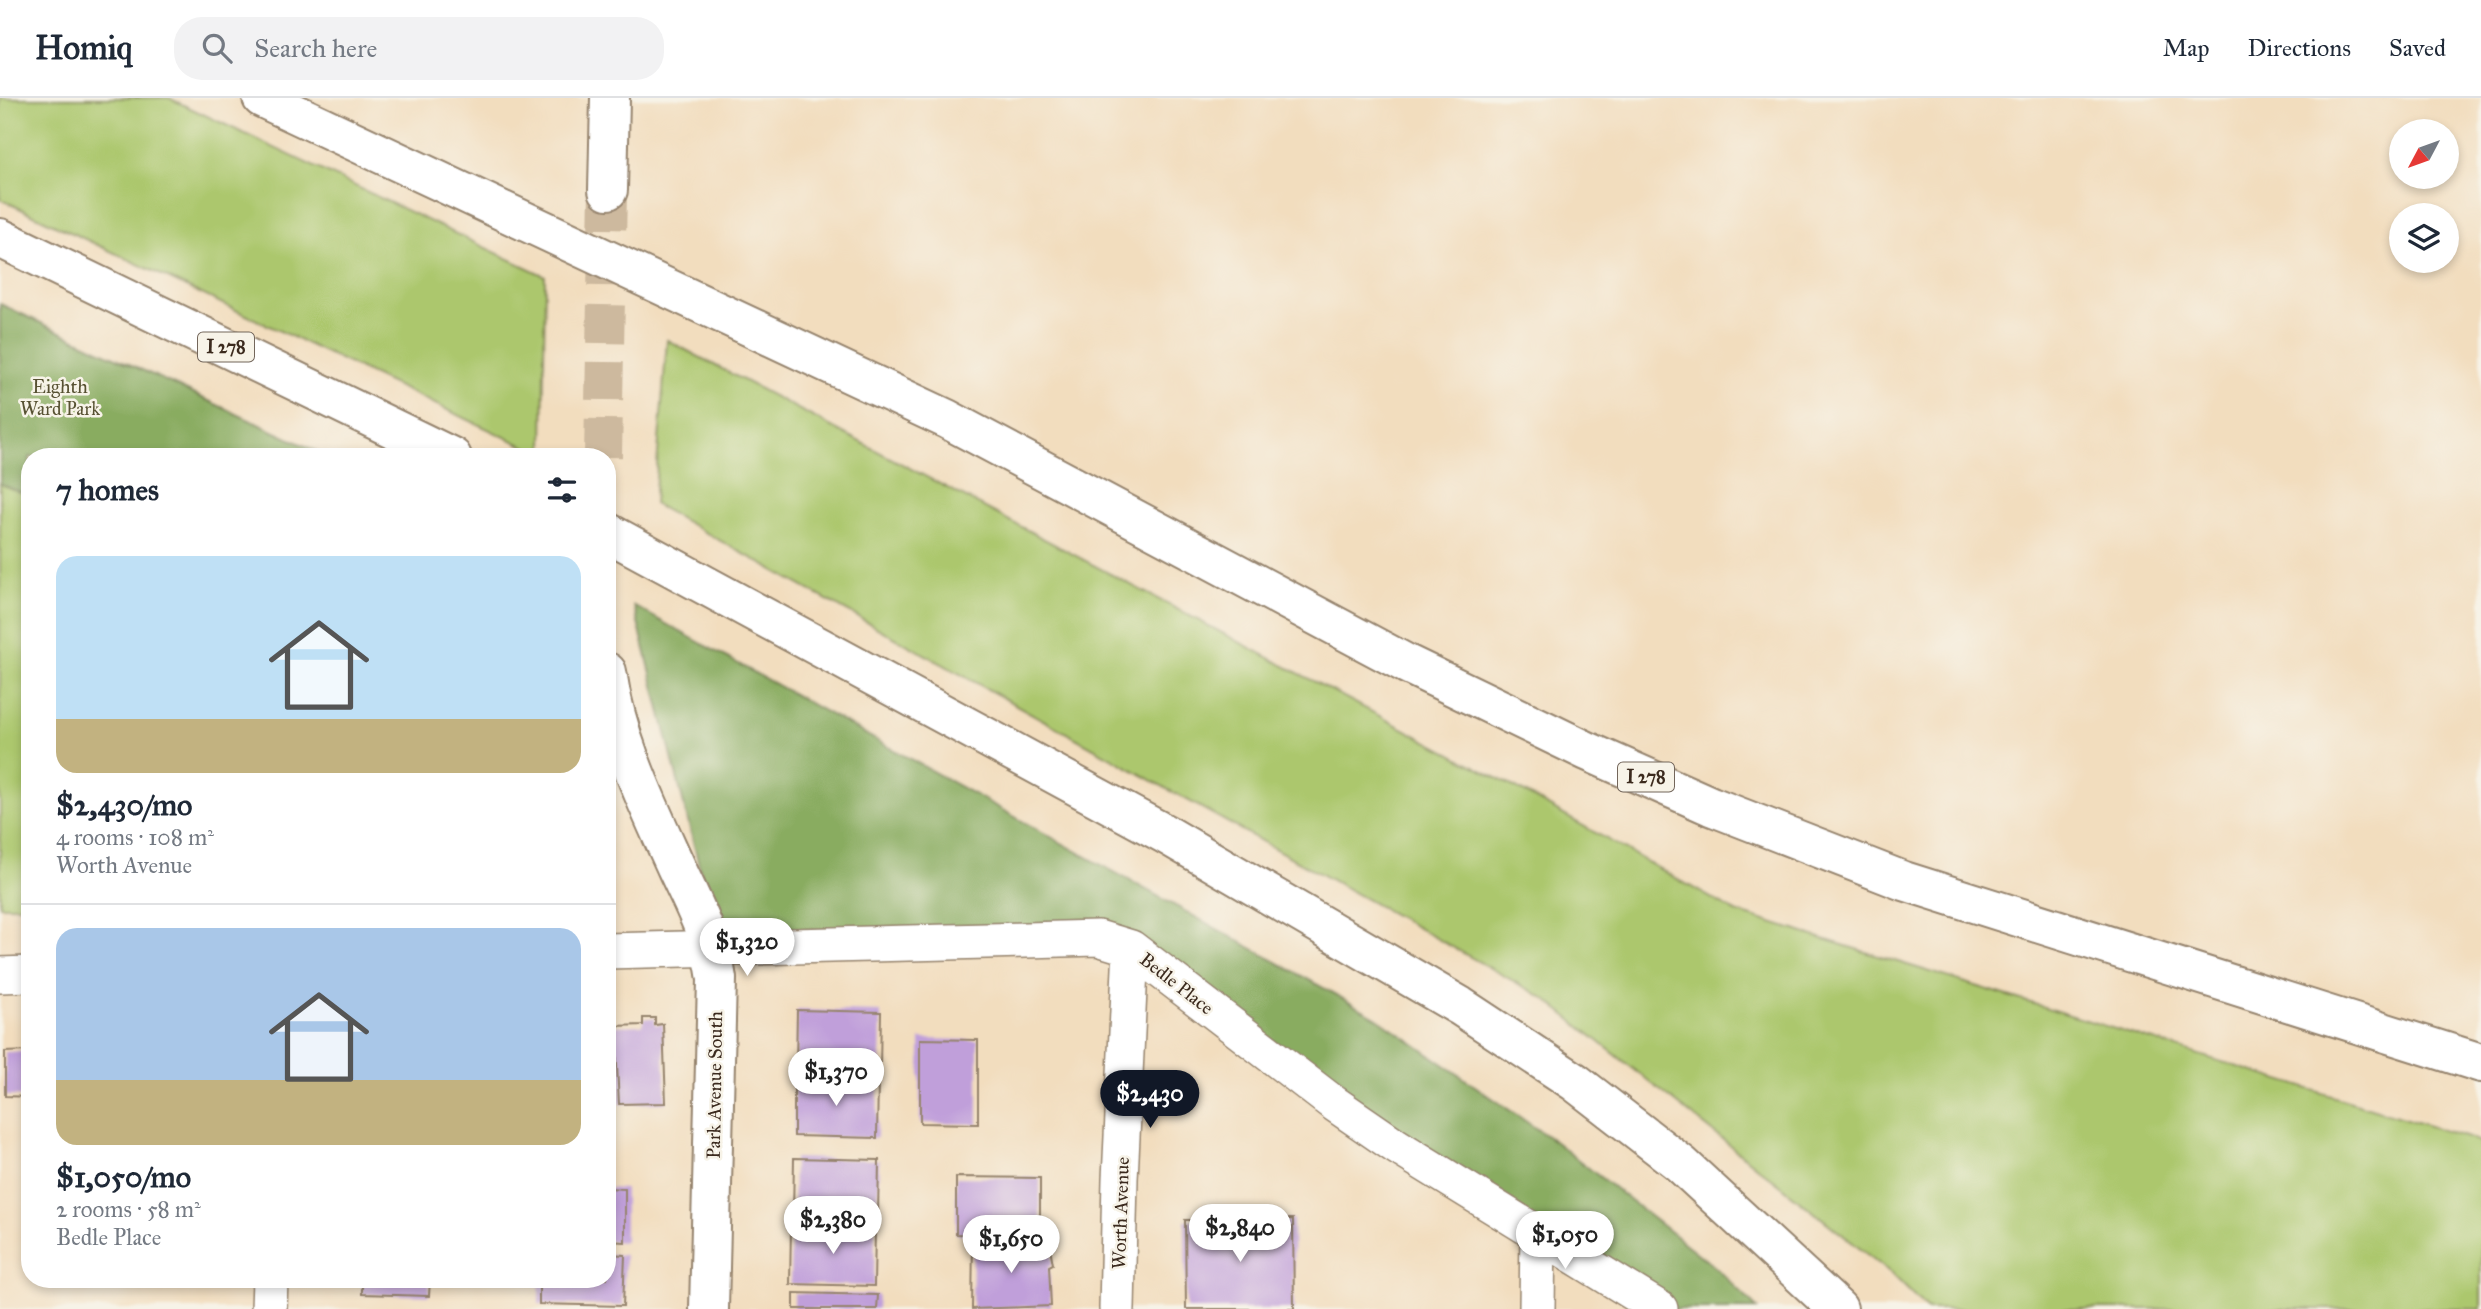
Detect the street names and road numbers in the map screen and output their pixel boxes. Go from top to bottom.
road number: I 278 [198,332,254,362]
road number: I 278 [1618,762,1674,792]
street label: Bedle Place [1135,948,1218,1019]
street label: Park Avenue South [702,1011,727,1159]
street label: Worth Avenue [1107,1156,1134,1270]

